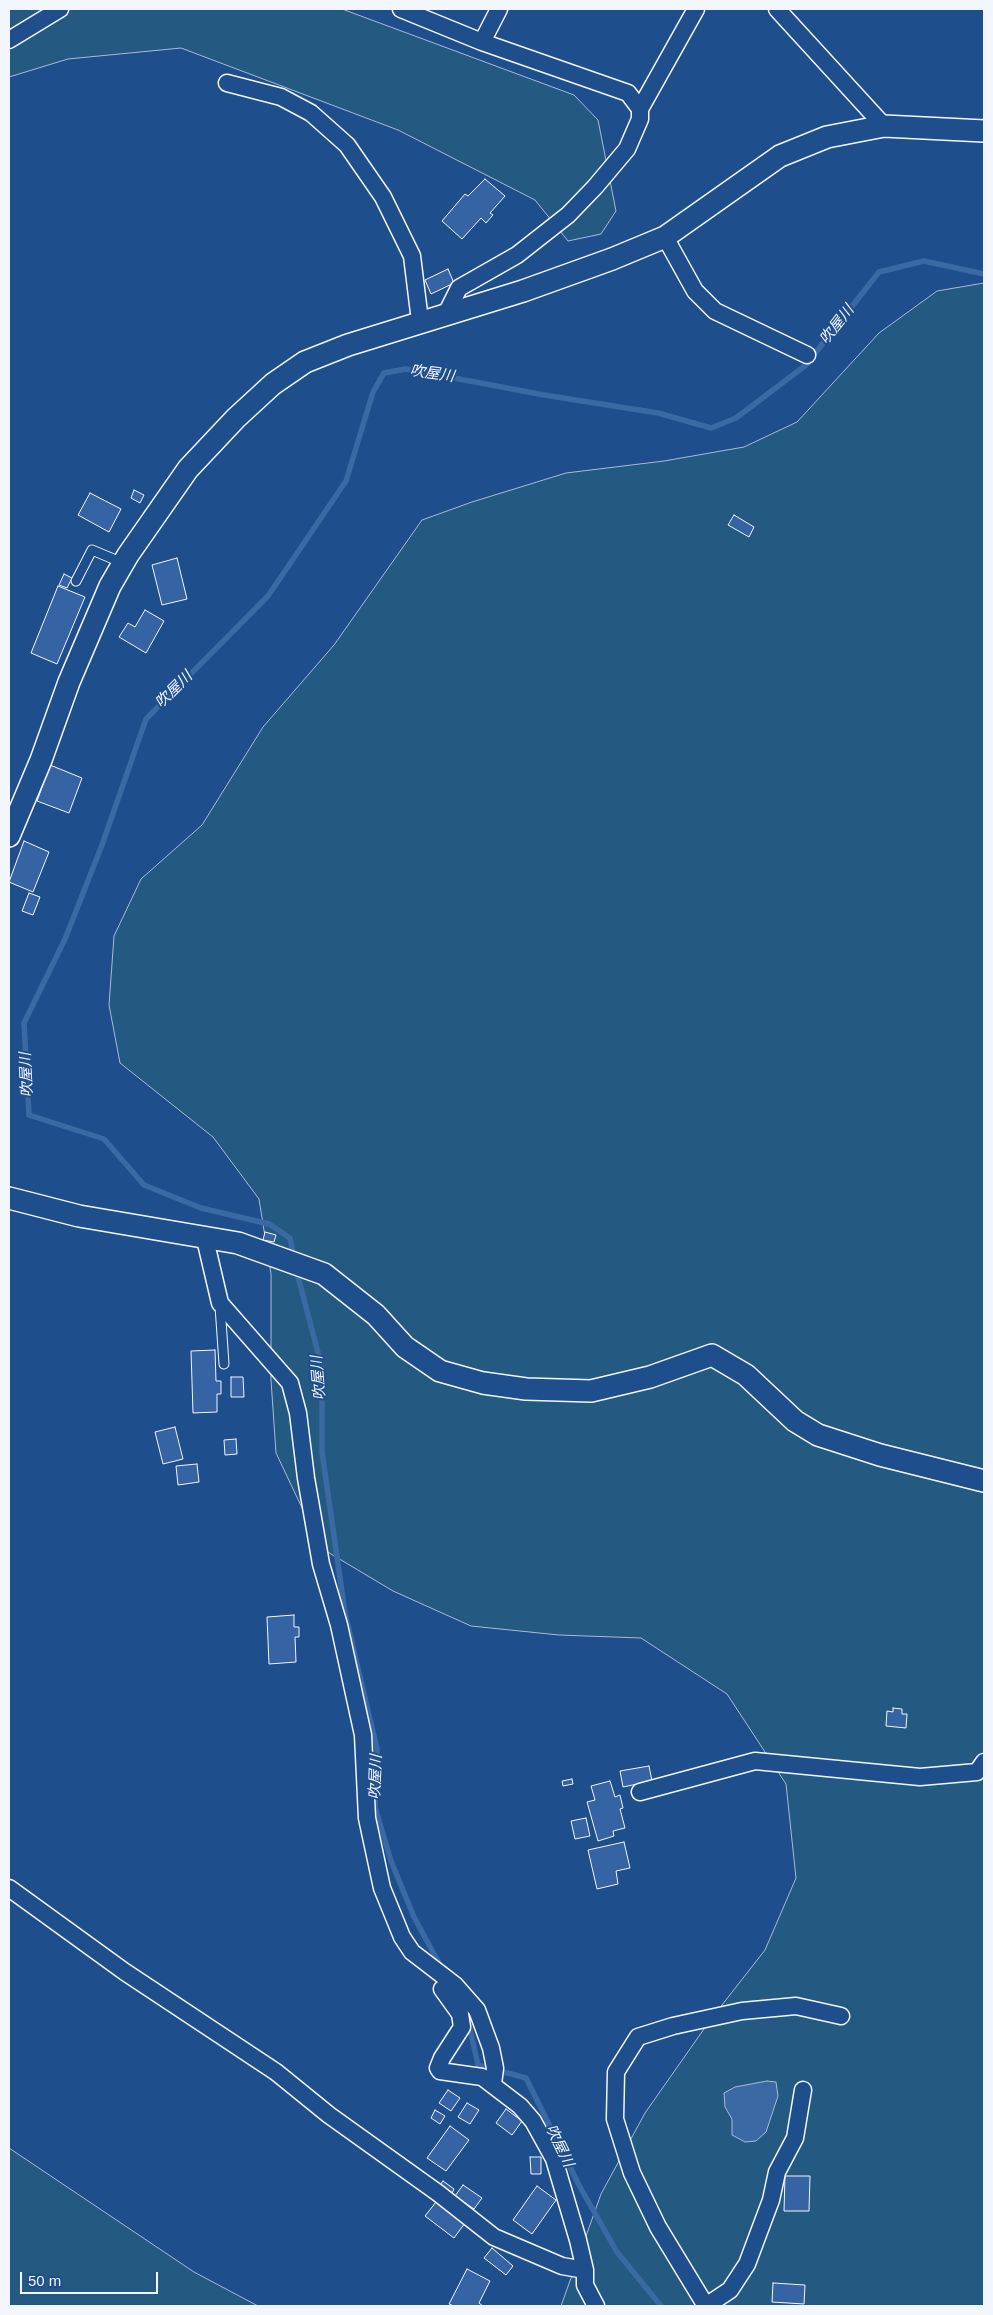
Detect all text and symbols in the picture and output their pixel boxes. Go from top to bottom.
water label: 吹屋川 [816,302,858,348]
water label: 吹屋川 [408,362,456,386]
water label: 吹屋川 [152,668,196,712]
water label: 吹屋川 [17,1052,37,1098]
water label: 吹屋川 [308,1355,330,1401]
water label: 吹屋川 [366,1754,386,1800]
water label: 吹屋川 [541,2122,577,2170]
scale bar [22,2262,160,2294]
text: 50 m [28,2272,61,2289]

